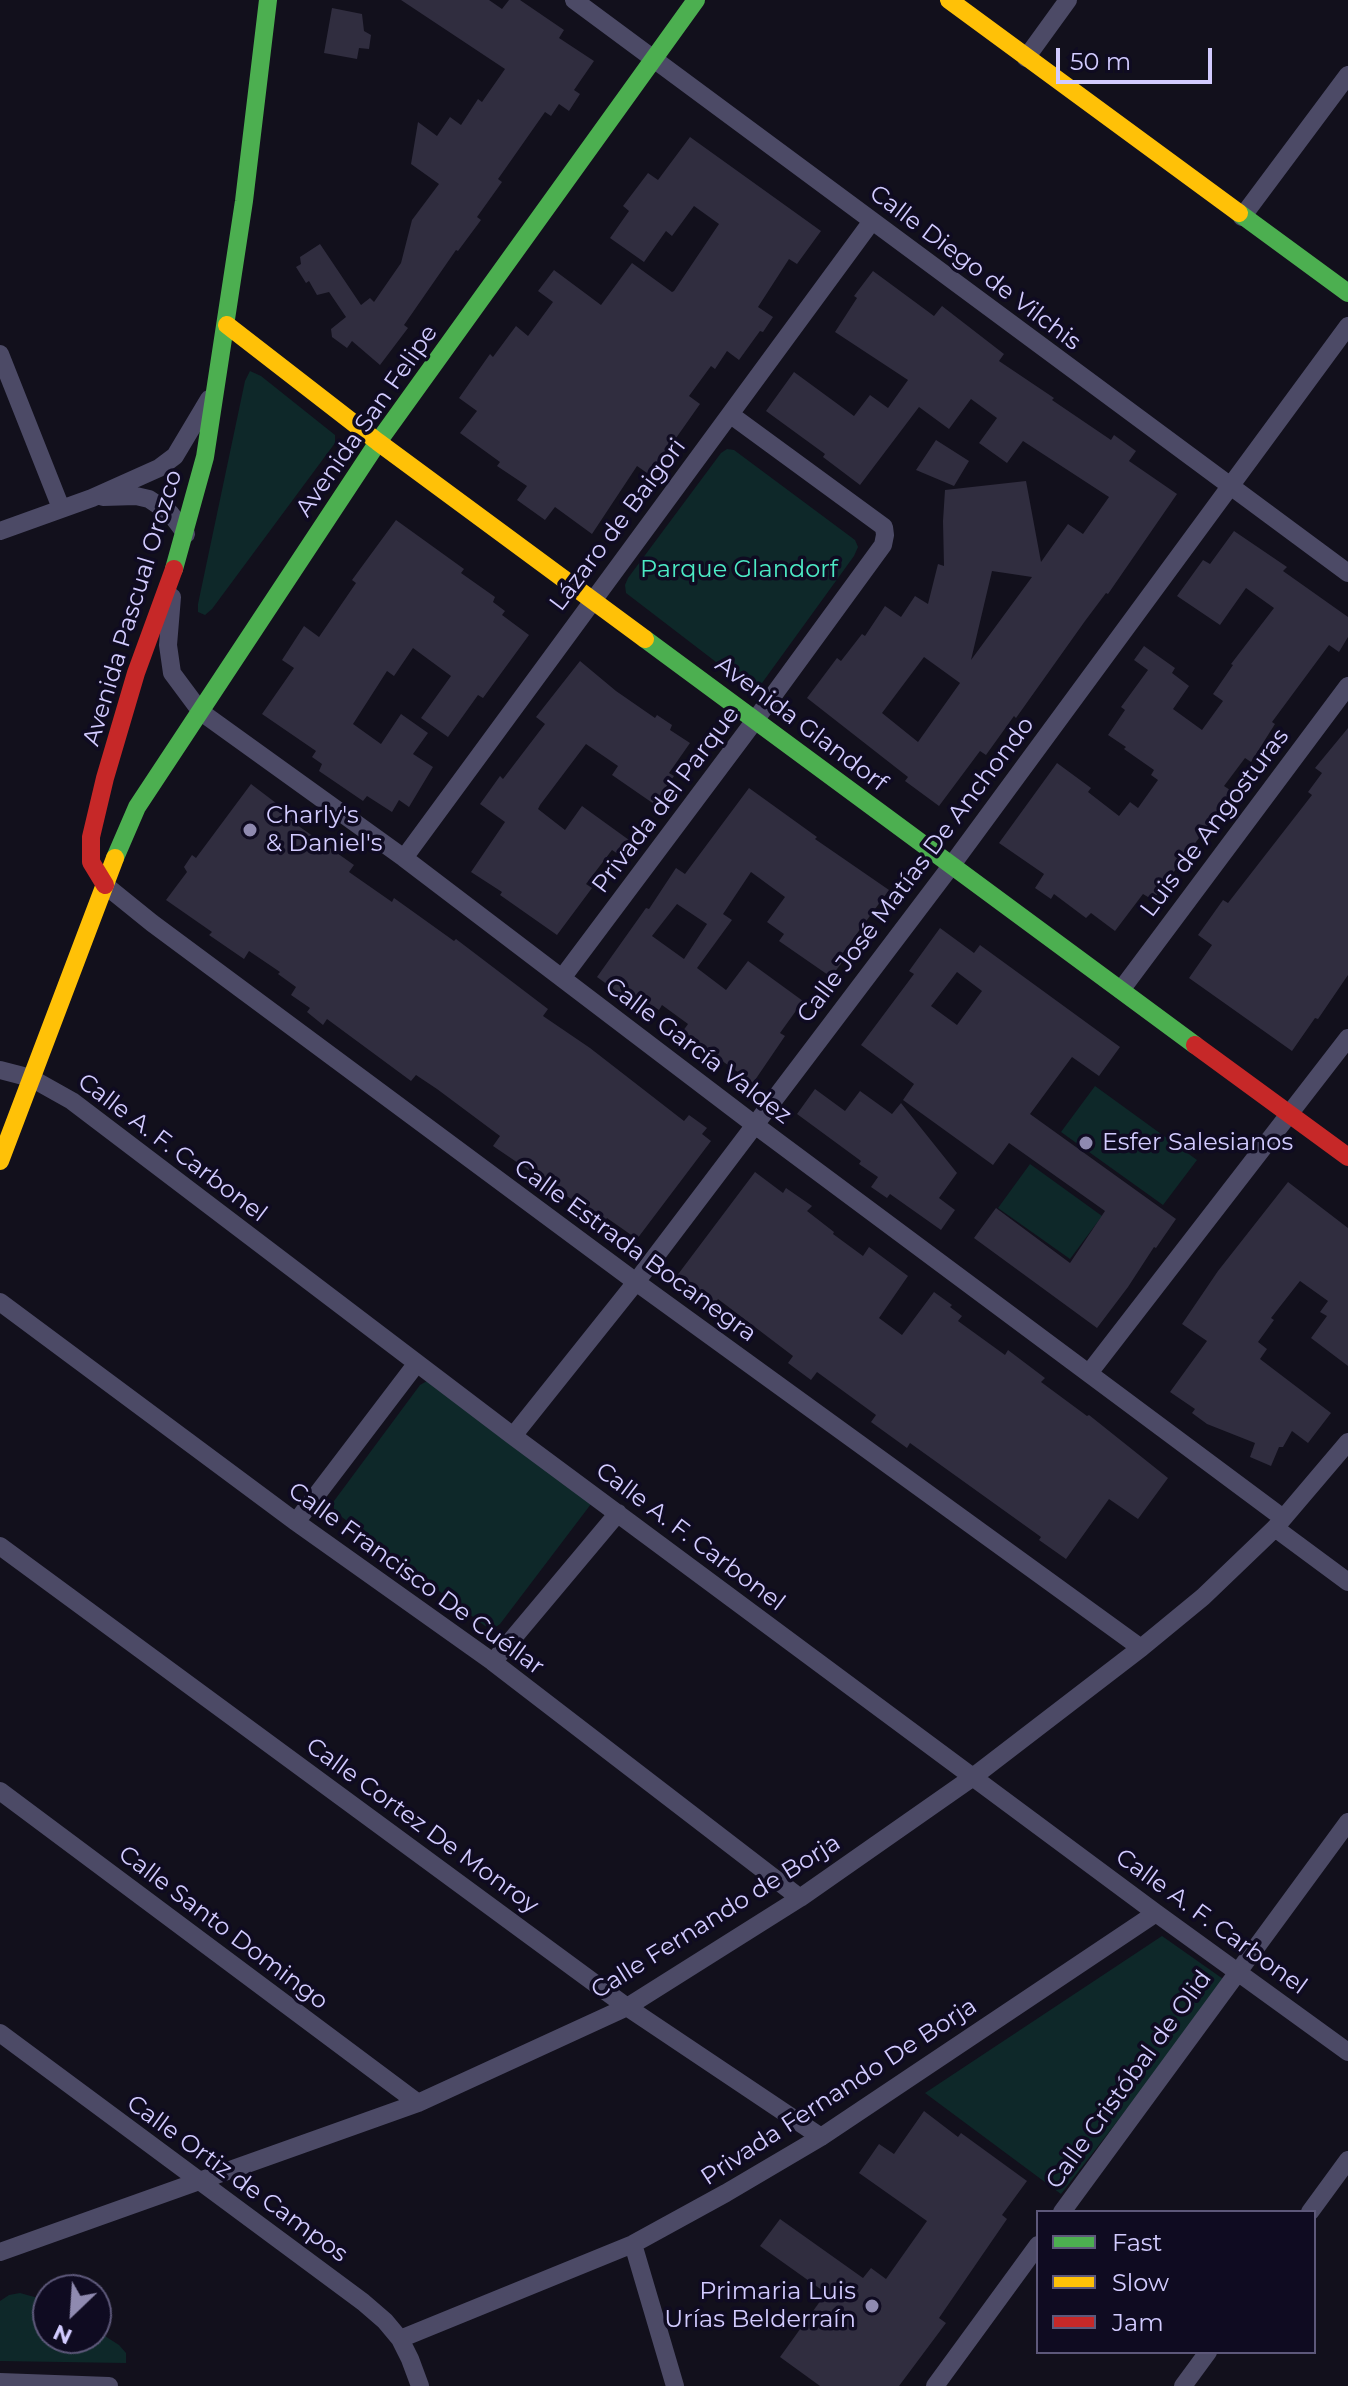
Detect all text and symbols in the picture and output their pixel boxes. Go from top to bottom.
scale bar [1060,32,1216,82]
text: 50 m [1070,47,1131,76]
street label: Calle Diego de Vilchis [864,179,1086,357]
street label: Avenida San Felipe [290,320,444,522]
street label: Lázaro de Baigori [544,433,692,617]
street label: Avenida Pascual Orozco [77,467,189,749]
park label: Parque Glandorf [640,556,838,584]
street label: Avenida Glandorf [709,650,893,798]
street label: Privada del Parque [586,701,746,899]
street label: Calle José Matías De Anchondo [791,711,1041,1029]
street label: Luis de Angosturas [1135,723,1295,923]
place label: Charly's & Daniel's [266,802,383,858]
marker: Charly's & Daniel's [241,821,259,839]
street label: Calle García Valdez [599,972,797,1130]
street label: Calle A. F. Carbonel [72,1067,272,1229]
place label: Esfer Salesianos [1102,1129,1293,1157]
marker: Esfer Salesianos [1077,1134,1095,1152]
street label: Calle Estrada Bocanegra [508,1153,762,1349]
street label: Calle A. F. Carbonel [590,1456,790,1618]
street label: Calle Francisco De Cuéllar [282,1476,550,1682]
street label: Calle Cortez De Monroy [300,1732,544,1920]
street label: Calle Fernando de Borja [586,1828,846,2006]
street label: Calle Santo Domingo [113,1840,333,2016]
street label: Calle A. F. Carbonel [1110,1843,1312,2001]
street label: Calle Cristóbal de Olid [1040,1965,1218,2195]
street label: Privada Fernando De Borja [696,1992,982,2192]
street label: Calle Ortiz de Campos [121,2089,353,2269]
legend [1036,2210,1316,2354]
text: Fast [1112,2228,1162,2257]
text: Slow [1112,2268,1169,2297]
north arrow [32,2274,112,2354]
place label: Primaria Luis Urías Belderraín [664,2278,856,2334]
marker: Primaria Luis Urías Belderraín [863,2297,881,2315]
text: Jam [1112,2308,1164,2337]
text: N [49,2318,76,2350]

